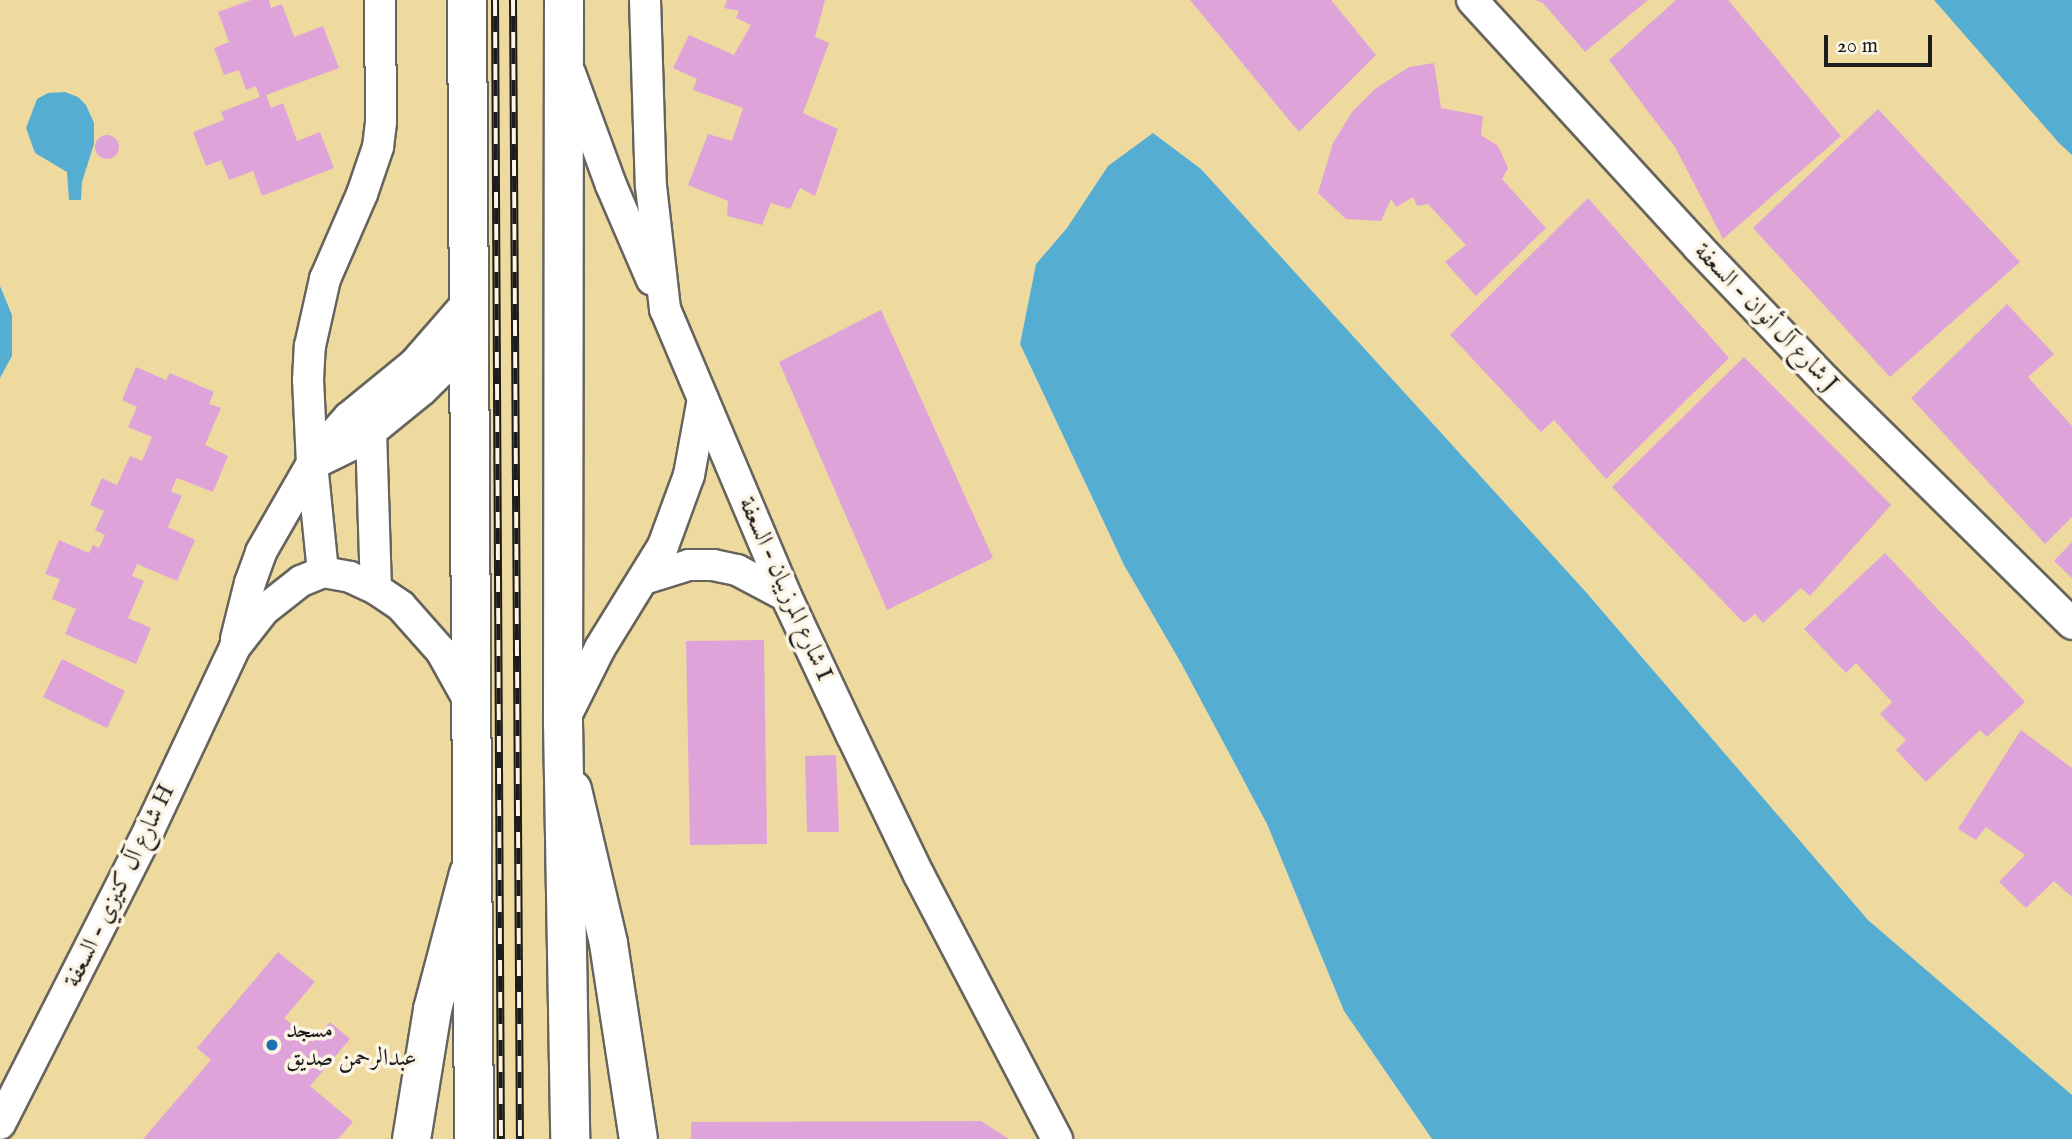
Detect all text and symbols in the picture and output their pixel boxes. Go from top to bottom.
scale bar [1827,21,1936,65]
text: 20 m [1837,33,1878,60]
street label: شارع آل أنوان - السعفة J [1688,238,1844,398]
street label: شارع المرزيبان - السعفة I [732,493,838,685]
street label: شارع آل كنيزي - السعفة H [58,780,182,992]
place label: مسجد عبدالرحمن صديق [286,1017,417,1073]
marker: مسجد عبدالرحمن صديق [264,1037,280,1053]

